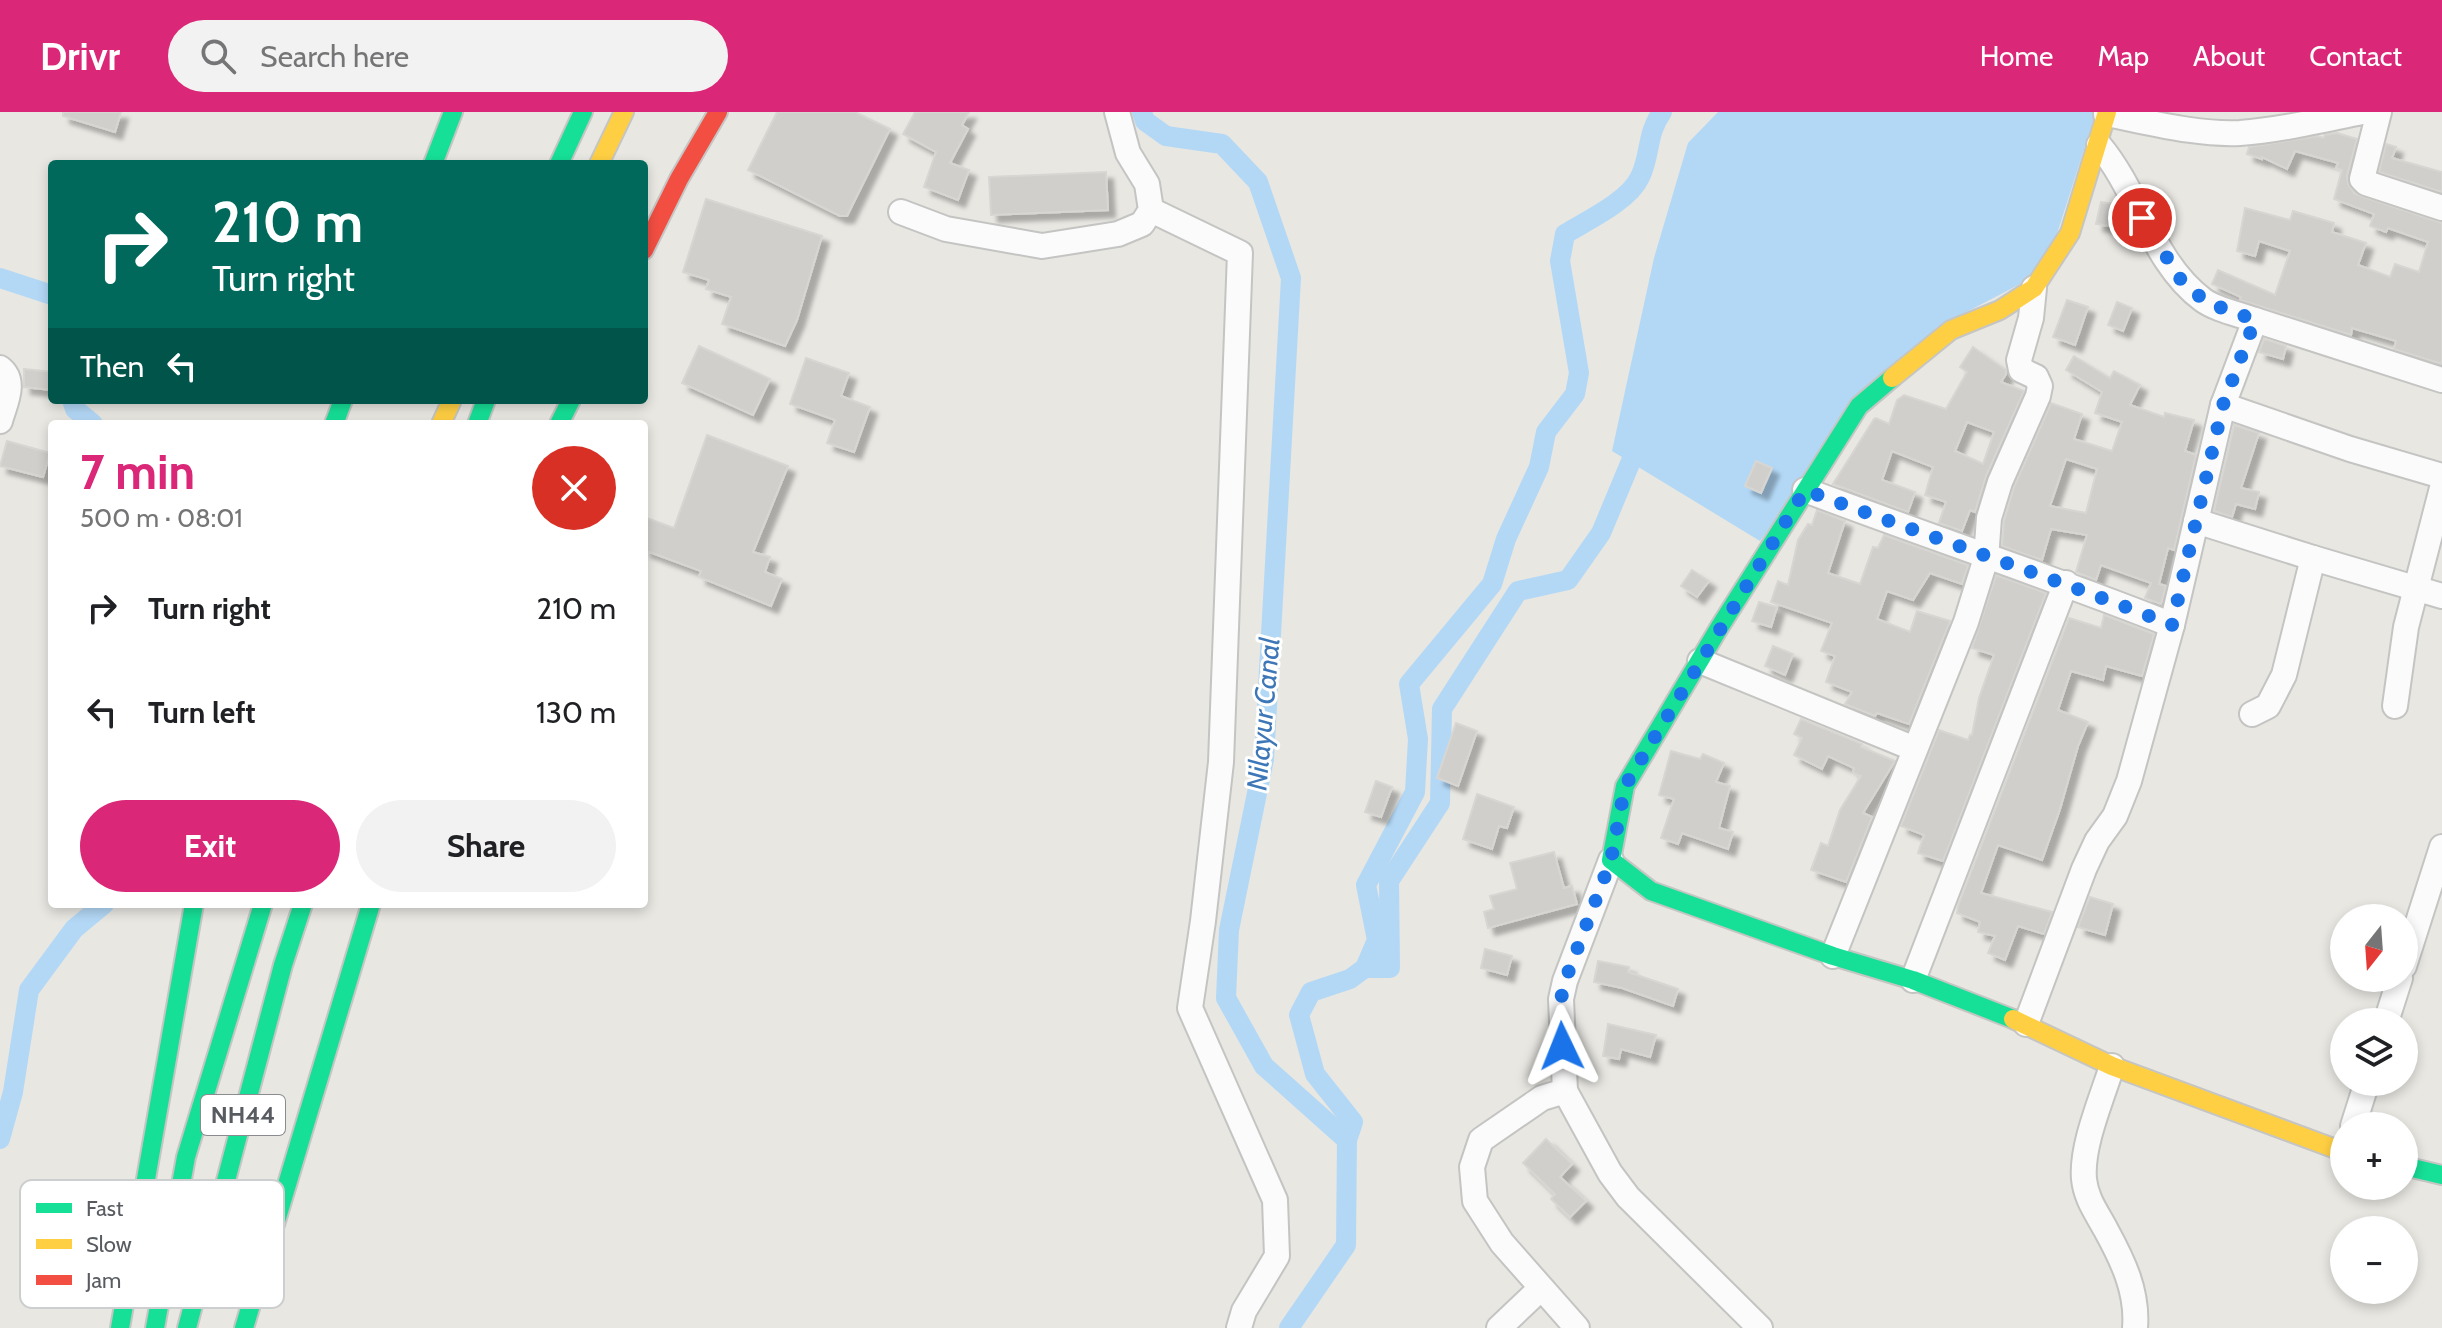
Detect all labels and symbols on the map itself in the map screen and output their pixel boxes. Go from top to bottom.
pin [2108,184,2176,252]
water label: Nilayur Canal [1239,636,1287,792]
north arrow [2330,904,2418,992]
position arrow [1520,1004,1604,1088]
road number: NH44 [201,1095,285,1135]
legend [20,1180,284,1308]
text: Fast [86,1195,124,1222]
text: Slow [86,1231,132,1258]
text: Jam [85,1267,121,1294]

